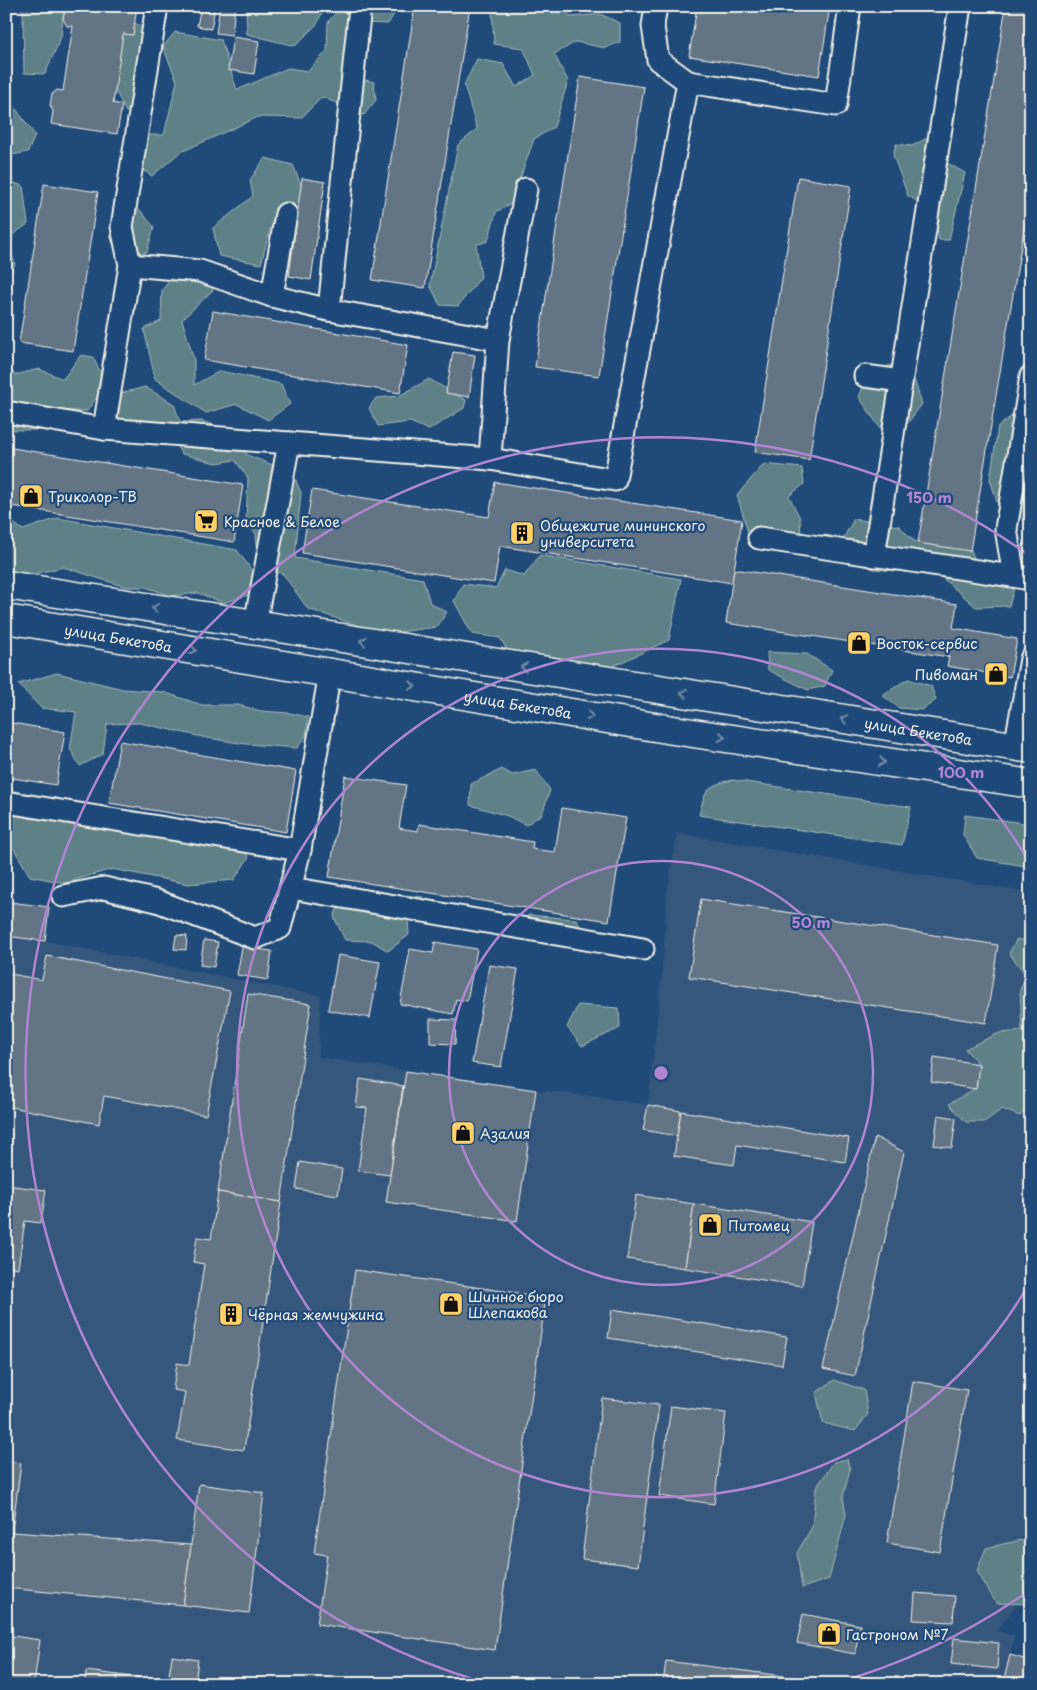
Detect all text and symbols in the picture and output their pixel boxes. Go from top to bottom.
shop icon: Триколор-ТВ [18,483,44,509]
text: 150 m [906,485,952,508]
place label: Триколор-ТВ [48,486,137,507]
supermarket icon: Красное & Белое [193,508,219,534]
place label: Красное & Белое [224,511,340,532]
place label: Общежитие мининского университета [540,515,705,552]
building icon: Общежитие мининского университета [509,520,535,546]
one-way arrow [151,603,159,614]
street label: улица Бекетова [63,618,174,657]
shop icon: Восток-сервис [846,630,872,656]
place label: Восток-сервис [876,633,978,654]
one-way arrow [359,636,367,647]
one-way arrow [188,644,197,654]
shop icon: Пивоман [983,661,1009,687]
one-way arrow [519,662,527,673]
place label: Пивоман [915,664,978,685]
one-way arrow [408,681,417,691]
street label: улица Бекетова [463,685,574,724]
one-way arrow [680,689,688,699]
one-way arrow [586,710,594,721]
street label: улица Бекетова [863,712,974,750]
one-way arrow [840,714,848,725]
one-way arrow [717,732,726,742]
one-way arrow [879,756,887,767]
text: 100 m [938,760,984,783]
text: 50 m [792,910,830,933]
centre of rings [652,1064,670,1082]
shop icon: Азалия [450,1120,476,1146]
place label: Азалия [480,1123,530,1144]
shop icon: Питомец [697,1212,723,1238]
place label: Питомец [728,1215,790,1236]
place label: Шинное бюро Шлепакова [468,1286,564,1323]
shop icon: Шинное бюро Шлепакова [438,1291,464,1317]
building icon: Чёрная жемчужина [218,1301,244,1327]
place label: Чёрная жемчужина [248,1304,384,1325]
shop icon: Гастроном №7 [816,1621,842,1647]
place label: Гастроном №7 [846,1624,949,1645]

